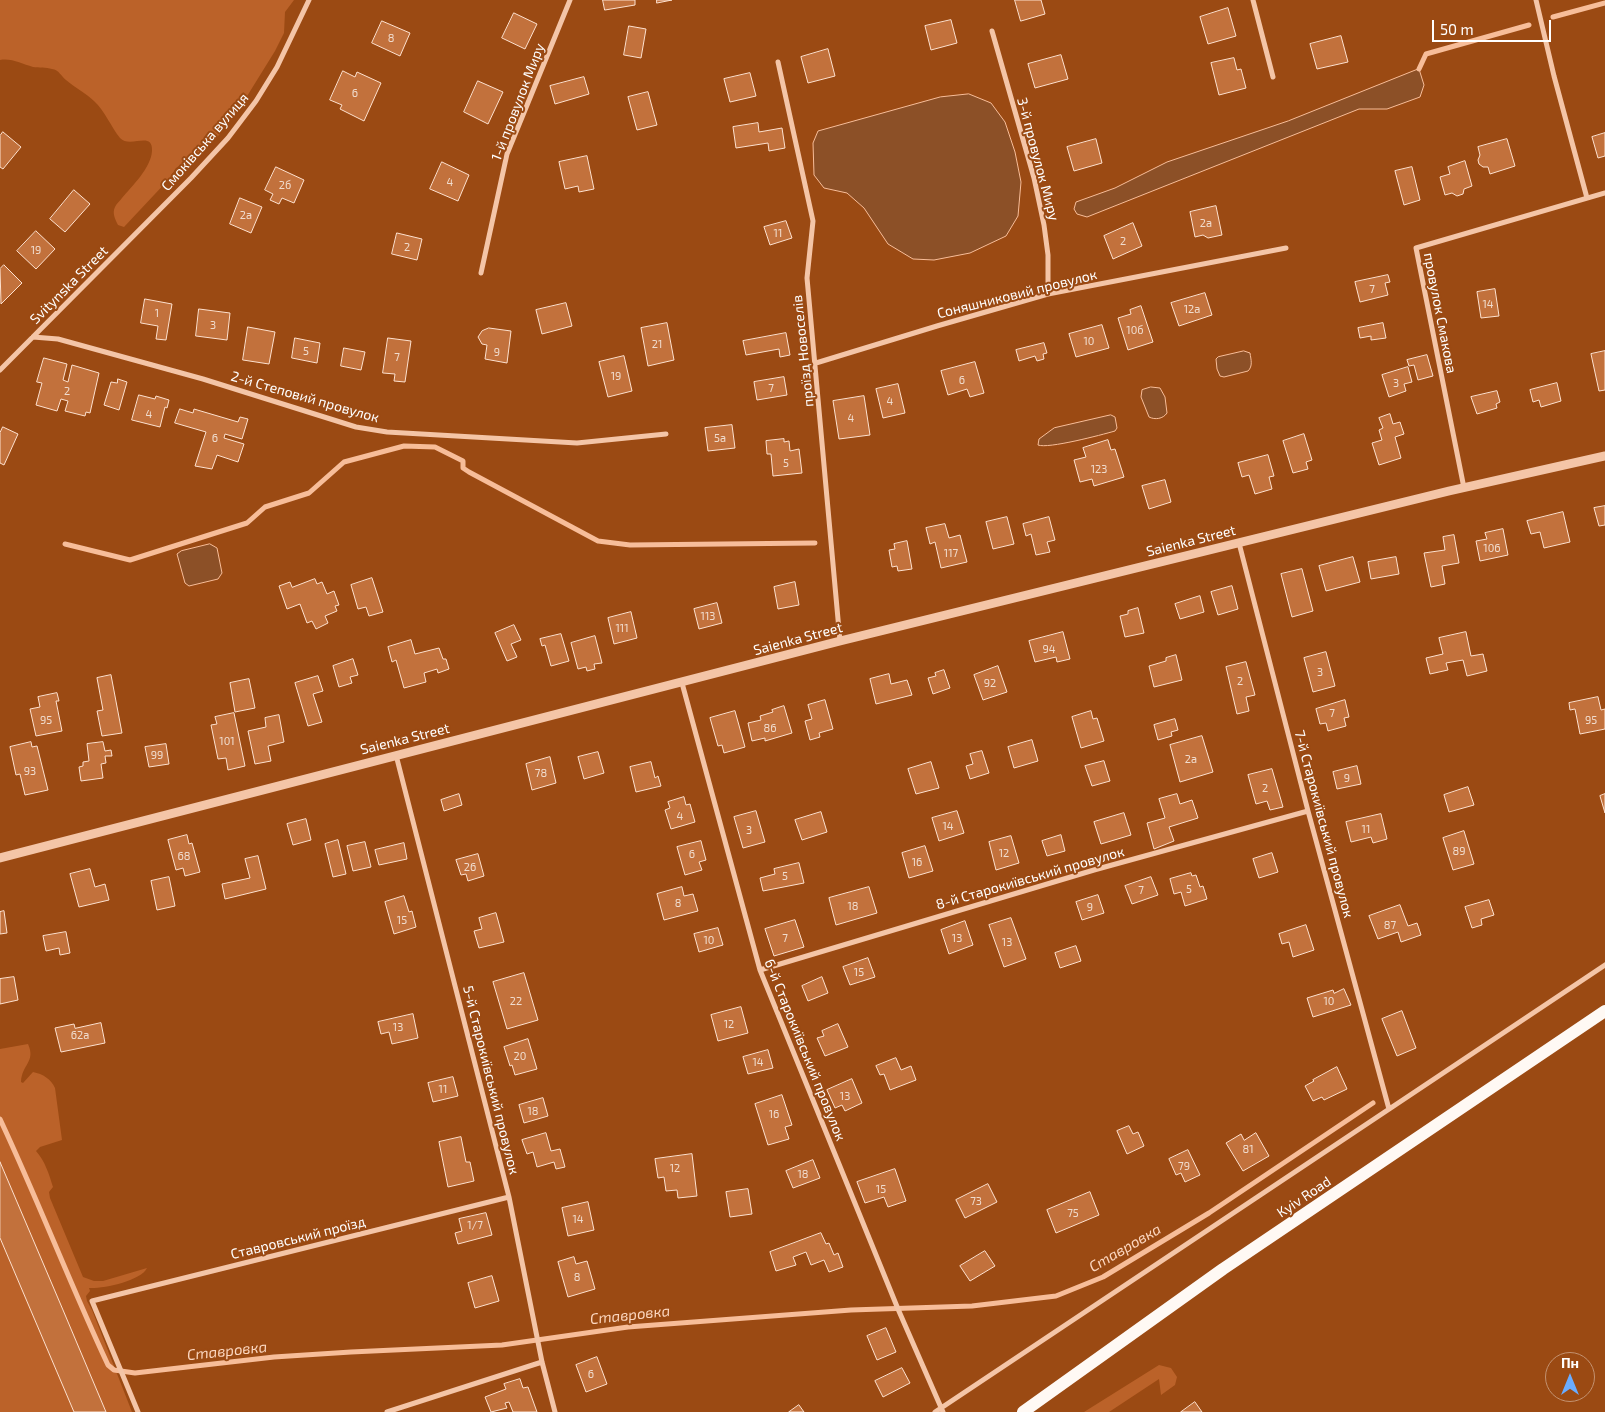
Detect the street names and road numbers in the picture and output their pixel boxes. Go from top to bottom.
street label: 1-й провулок Миру [488,41,548,163]
street label: Смоківська вулиця [158,90,252,194]
street label: 3-й провулок Миру [1013,96,1063,222]
street label: Svitynska Street [26,242,112,328]
street label: провулок Смакова [1420,251,1460,375]
street label: Соняшниковий провулок [935,266,1099,322]
street label: проїзд Новоселів [789,294,817,408]
street label: 2-й Степовий провулок [229,368,381,426]
street label: Saienka Street [1145,522,1237,560]
street label: Saienka Street [752,619,844,659]
street label: Saienka Street [359,720,451,758]
street label: 7-й Старокиївський провулок [1291,728,1357,920]
street label: 8-й Старокиївський провулок [934,843,1126,913]
street label: 6-й Старокиївський провулок [761,957,849,1143]
street label: 5-й Старокиївський провулок [459,984,523,1176]
street label: Kyiv Road [1274,1173,1334,1221]
street label: Ставровський проїзд [229,1213,367,1263]

